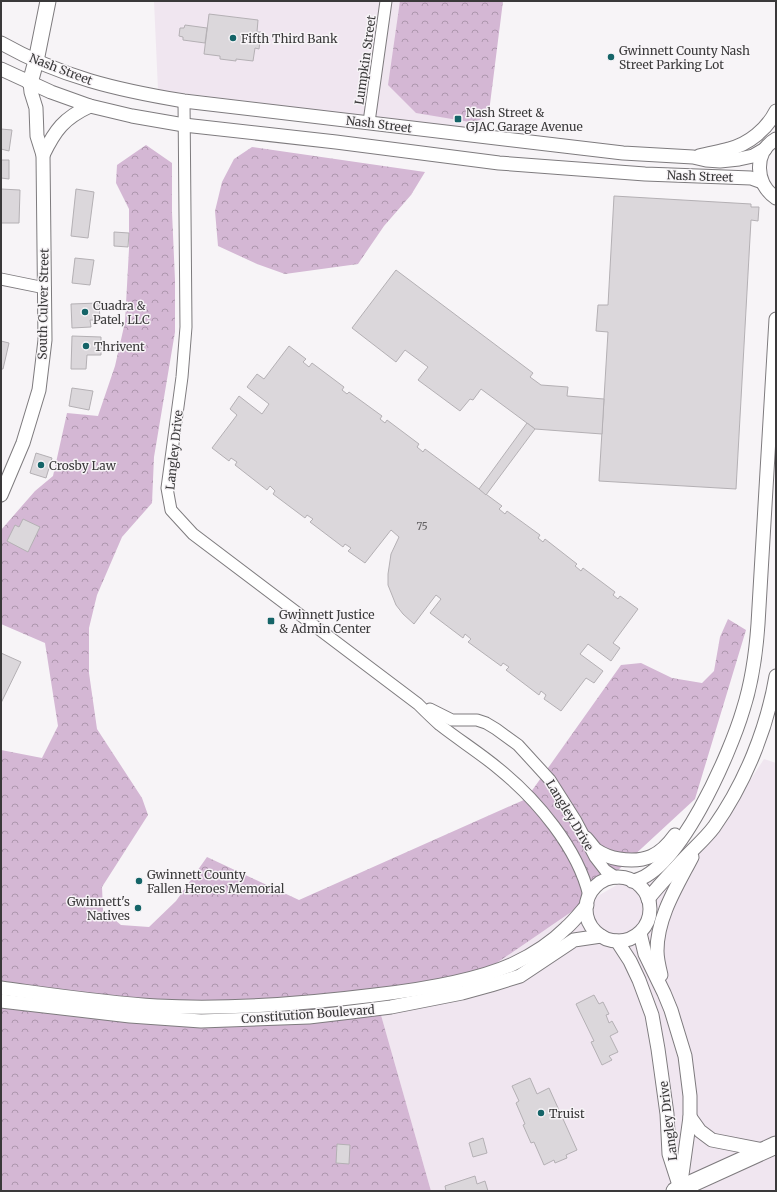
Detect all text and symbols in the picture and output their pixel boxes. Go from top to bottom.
street label: Lumpkin Street [351,14,379,106]
place label: Fifth Third Bank [241,31,338,46]
marker: Fifth Third Bank [228,33,238,43]
place label: Gwinnett County Nash Street Parking Lot [619,43,750,72]
street label: Nash Street [27,50,95,88]
marker: Gwinnett County Nash Street Parking Lot [606,52,616,62]
place label: Nash Street & GJAC Garage Avenue [466,105,583,134]
street label: Nash Street [345,113,413,136]
marker: Nash Street & GJAC Garage Avenue [453,114,463,124]
street label: Nash Street [667,167,734,185]
street label: South Culver Street [35,248,51,360]
place label: Cuadra & Patel, LLC [93,298,150,327]
marker: Cuadra & Patel, LLC [80,307,90,317]
place label: Thrivent [94,339,145,354]
marker: Thrivent [81,341,91,351]
street label: Langley Drive [162,409,186,491]
place label: Crosby Law [49,458,117,473]
marker: Crosby Law [36,460,46,470]
house number: 75 [416,520,428,533]
place label: Gwinnett Justice & Admin Center [279,607,374,636]
marker: Gwinnett Justice & Admin Center [266,616,276,626]
street label: Langley Drive [543,777,597,853]
place label: Gwinnett County Fallen Heroes Memorial [147,867,285,896]
marker: Gwinnett County Fallen Heroes Memorial [134,876,144,886]
place label: Gwinnett's Natives [67,894,130,923]
marker: Gwinnett's Natives [133,903,143,913]
street label: Constitution Boulevard [241,1002,375,1026]
street label: Langley Drive [656,1080,680,1162]
place label: Truist [549,1106,585,1121]
marker: Truist [536,1108,546,1118]

